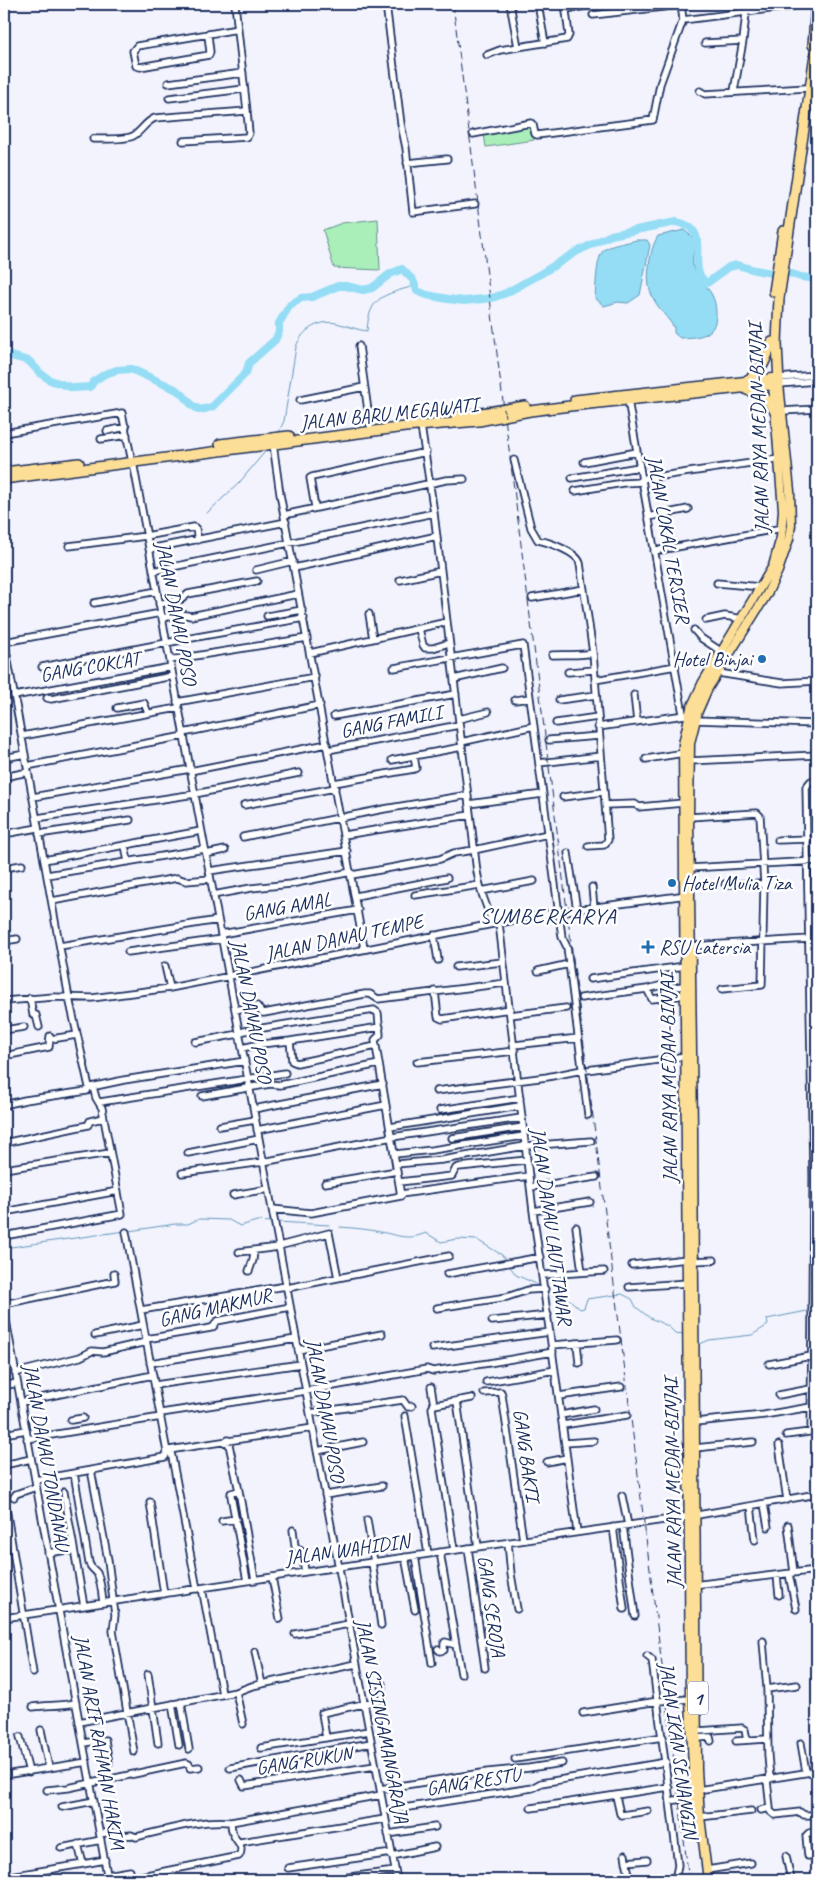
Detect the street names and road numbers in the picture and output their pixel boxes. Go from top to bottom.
street label: JALAN RAYA MEDAN-BINJAI [742,319,775,534]
street label: JALAN BARU MEGAWATI [298,391,483,435]
street label: JALAN LOKAL TERSIER [641,452,696,627]
street label: JALAN DANAU POSO [150,538,203,689]
street label: GANG COKLAT [38,645,146,688]
street label: GANG FAMILI [338,699,449,744]
street label: GANG AMAL [242,886,333,926]
street label: JALAN DANAU TEMPE [262,908,427,967]
street label: JALAN DANAU POSO [225,936,278,1087]
street label: JALAN RAYA MEDAN-BINJAI [654,969,683,1184]
street label: JALAN DANAU LAUT TAWAR [525,1125,578,1328]
street label: GANG MAKMUR [157,1282,276,1333]
street label: JALAN DANAU POSO [300,1335,351,1486]
street label: JALAN DANAU TONDANAU [18,1361,76,1556]
street label: JALAN RAYA MEDAN-BINJAI [658,1374,687,1589]
street label: GANG BAKTI [508,1407,546,1507]
street label: JALAN WAHIDIN [282,1528,414,1571]
street label: GANG SEROJA [472,1554,511,1659]
street label: JALAN SISINGAMANGARAJA [350,1616,415,1826]
street label: JALAN ARIF RAHMAN HAKIM [68,1632,131,1853]
street label: JALAN IKAN SENANGIN [654,1659,704,1843]
road number: 1 [688,1682,708,1715]
street label: GANG RUKUN [254,1740,356,1780]
street label: GANG RESTU [425,1761,525,1801]

